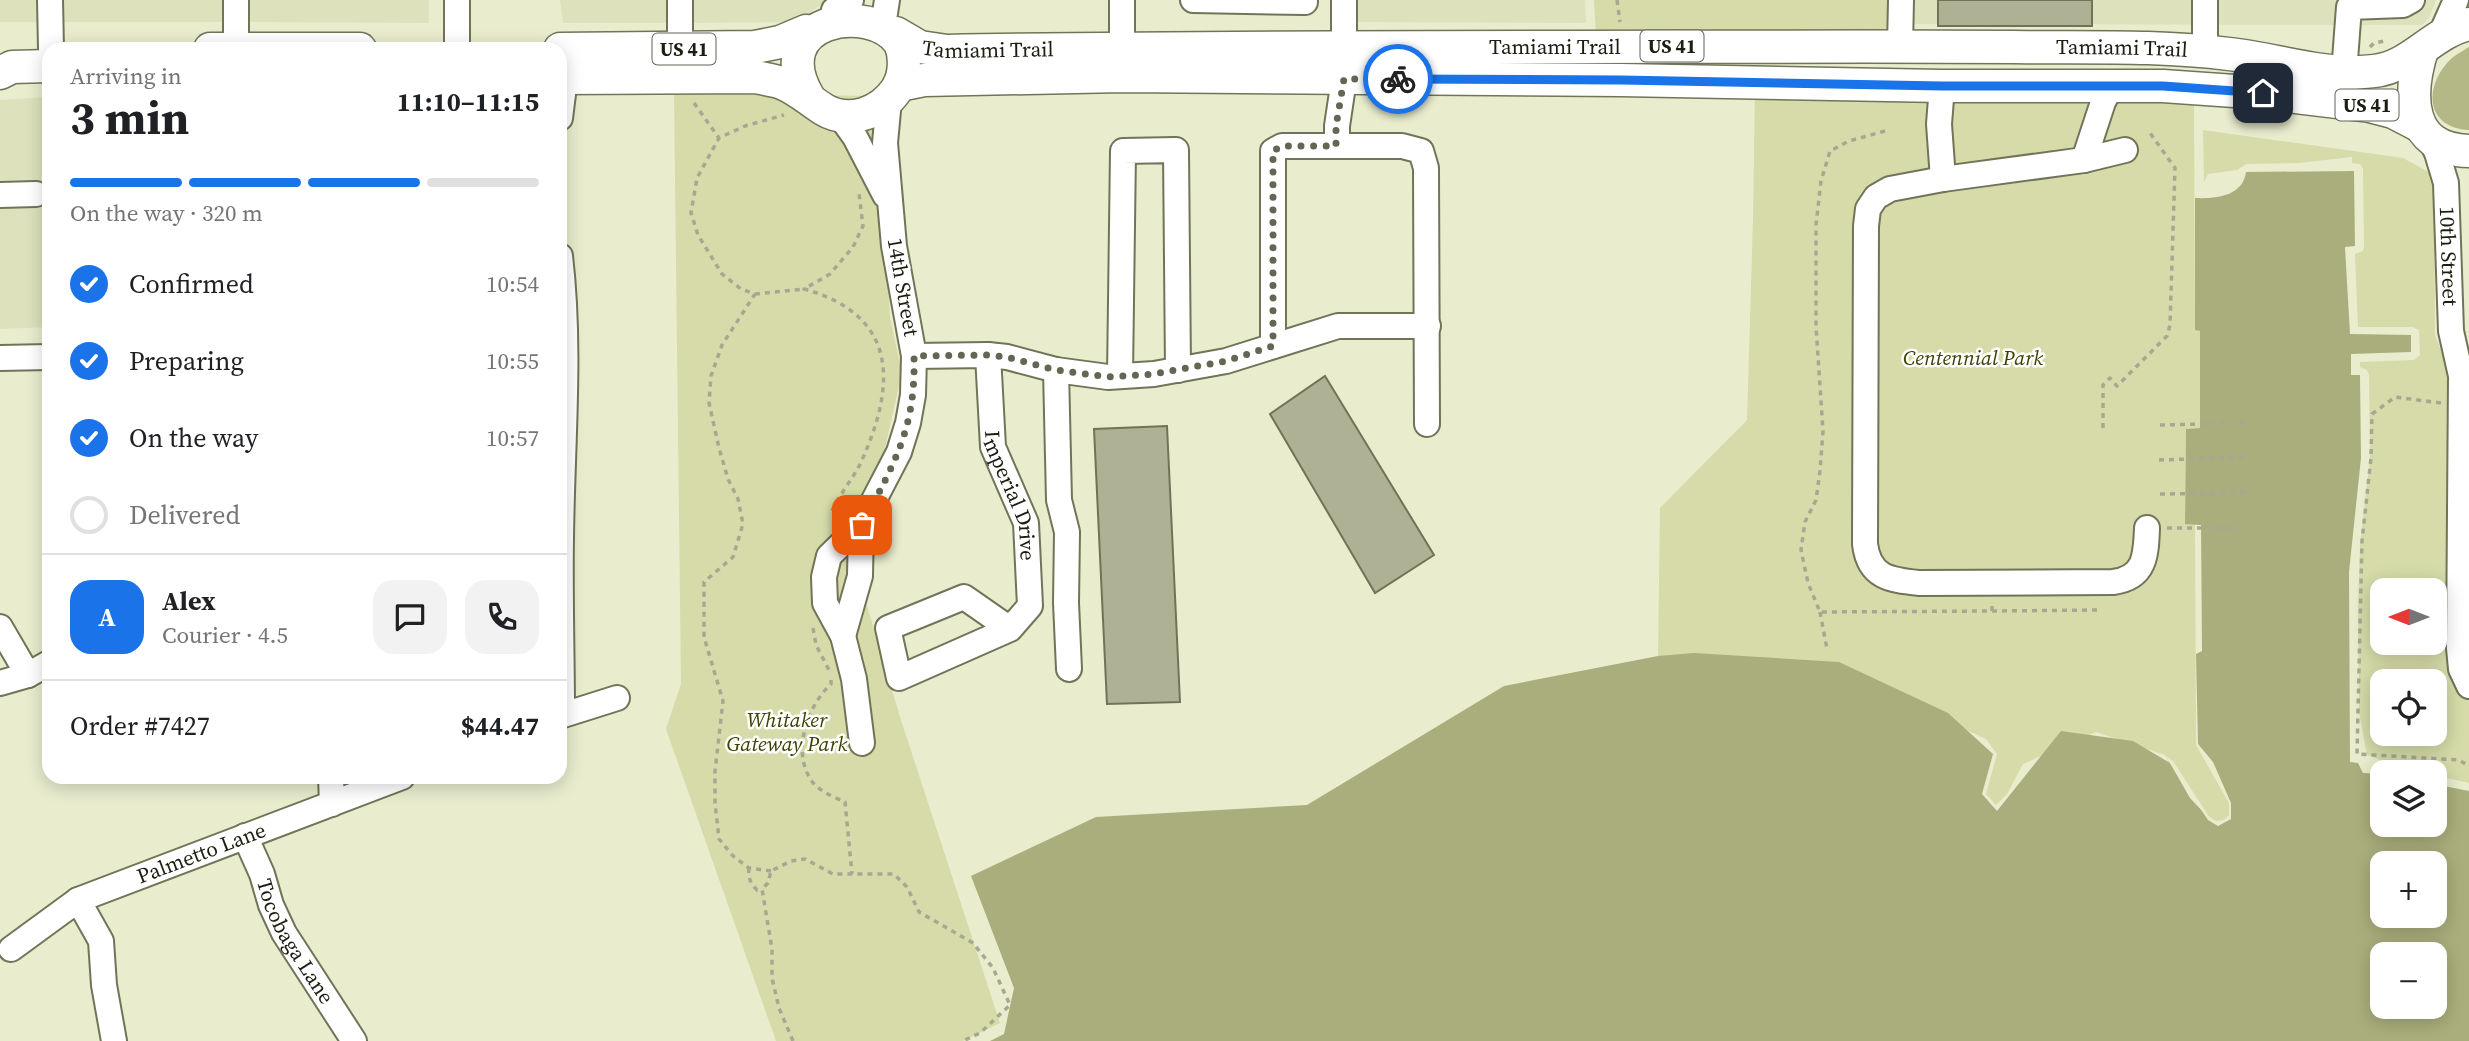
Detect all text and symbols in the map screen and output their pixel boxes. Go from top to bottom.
road number: US 41 [1640,30,1704,61]
street label: Tamiami Trail [920,32,1054,65]
street label: Tamiami Trail [1489,32,1621,61]
street label: Tamiami Trail [2056,32,2189,64]
road number: US 41 [652,34,716,64]
courier [1363,44,1433,114]
text: Arriving in [70,60,182,92]
icon: bike [1379,60,1417,98]
pin [2233,63,2293,123]
icon: home [2244,74,2282,112]
text: 11:10–11:15 [397,84,539,120]
text: 3 min [70,86,189,149]
road number: US 41 [2336,90,2398,120]
text: On the way · 320 m [70,197,263,229]
street label: 10th Street [2433,206,2465,307]
street label: 14th Street [881,235,926,339]
icon: check [70,265,108,303]
text: Confirmed [129,266,254,302]
text: 10:54 [486,268,539,300]
icon: check [70,342,108,380]
text: Preparing [129,343,244,379]
park label: Centennial Park [1903,343,2043,372]
text: 10:55 [486,345,539,377]
icon: check [70,419,108,457]
text: On the way [129,420,258,456]
text: 10:57 [486,422,539,454]
street label: Imperial Drive [977,430,1043,561]
pin [832,495,892,555]
text: Delivered [129,497,240,533]
icon: bag [843,506,881,544]
north arrow [2370,578,2446,654]
map controls [2370,578,2447,1019]
button: chat [373,580,447,654]
button: phone [465,580,539,654]
text: Alex [162,583,216,619]
text: A [98,599,116,635]
text: Courier · 4.5 [162,619,288,651]
button: locate [2370,669,2447,746]
park label: Whitaker Gateway Park [727,705,848,758]
text: Order #7427 [70,708,210,744]
text: $44.47 [461,708,539,744]
button: layers [2370,760,2447,837]
street label: Palmetto Lane [133,815,270,890]
button: + [2370,851,2447,928]
street label: Tocobaga Lane [250,875,341,1009]
button: − [2370,942,2447,1019]

